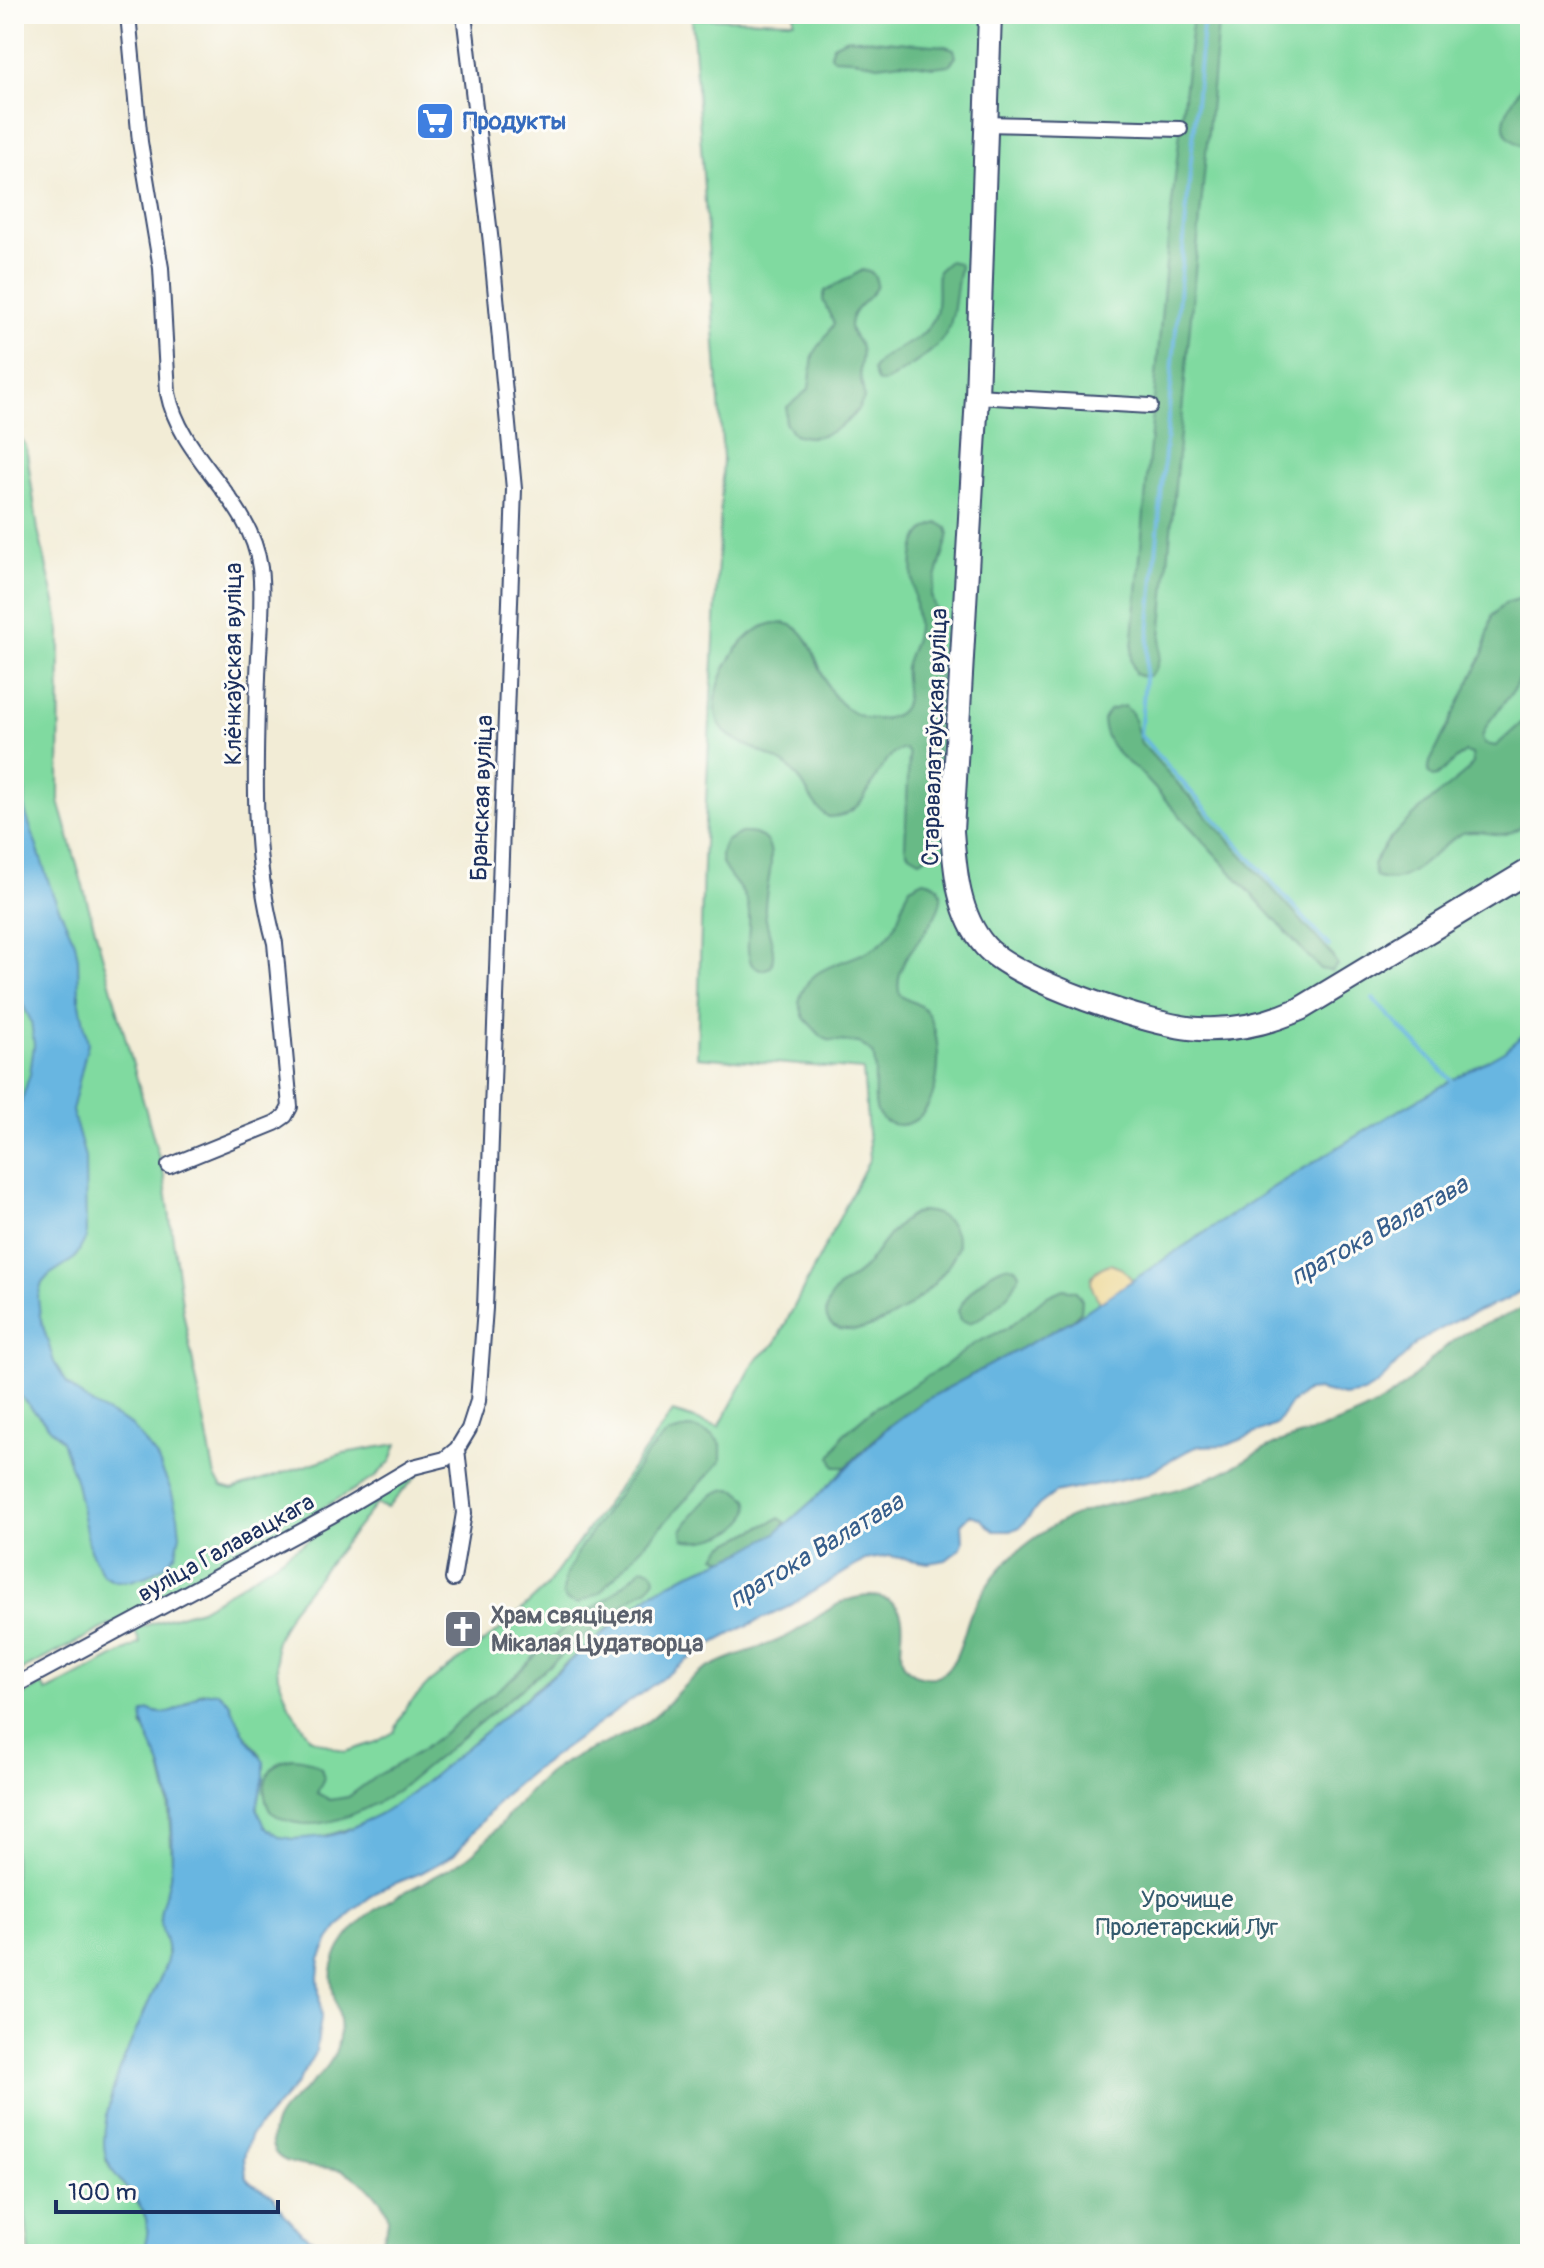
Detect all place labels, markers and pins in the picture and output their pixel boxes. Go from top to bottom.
supermarket icon: Продукты [414,100,456,142]
place label: Продукты [463,107,566,136]
place label: Храм свяціцеля Мікалая Цудатворца [491,1601,703,1658]
church icon: Храм свяціцеля Мікалая Цудатворца [442,1608,484,1650]

